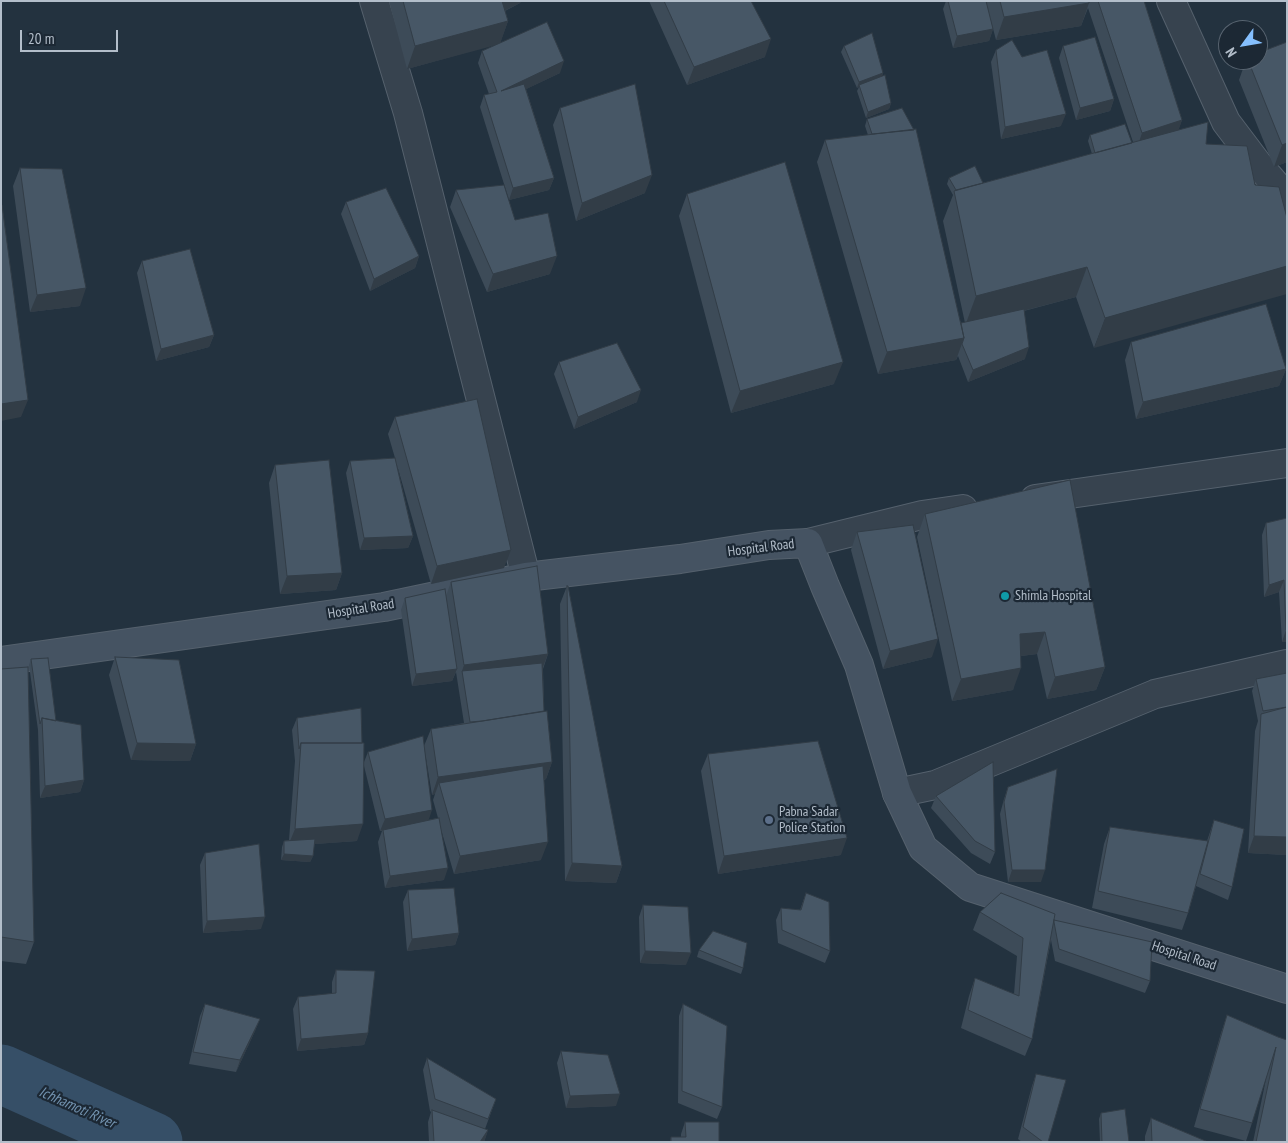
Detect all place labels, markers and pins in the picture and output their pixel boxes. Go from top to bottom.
place label: Shimla Hospital [1015,588,1091,604]
marker: Shimla Hospital [999,590,1011,602]
place label: Pabna Sadar Police Station [779,804,845,836]
marker: Pabna Sadar Police Station [763,814,775,826]

